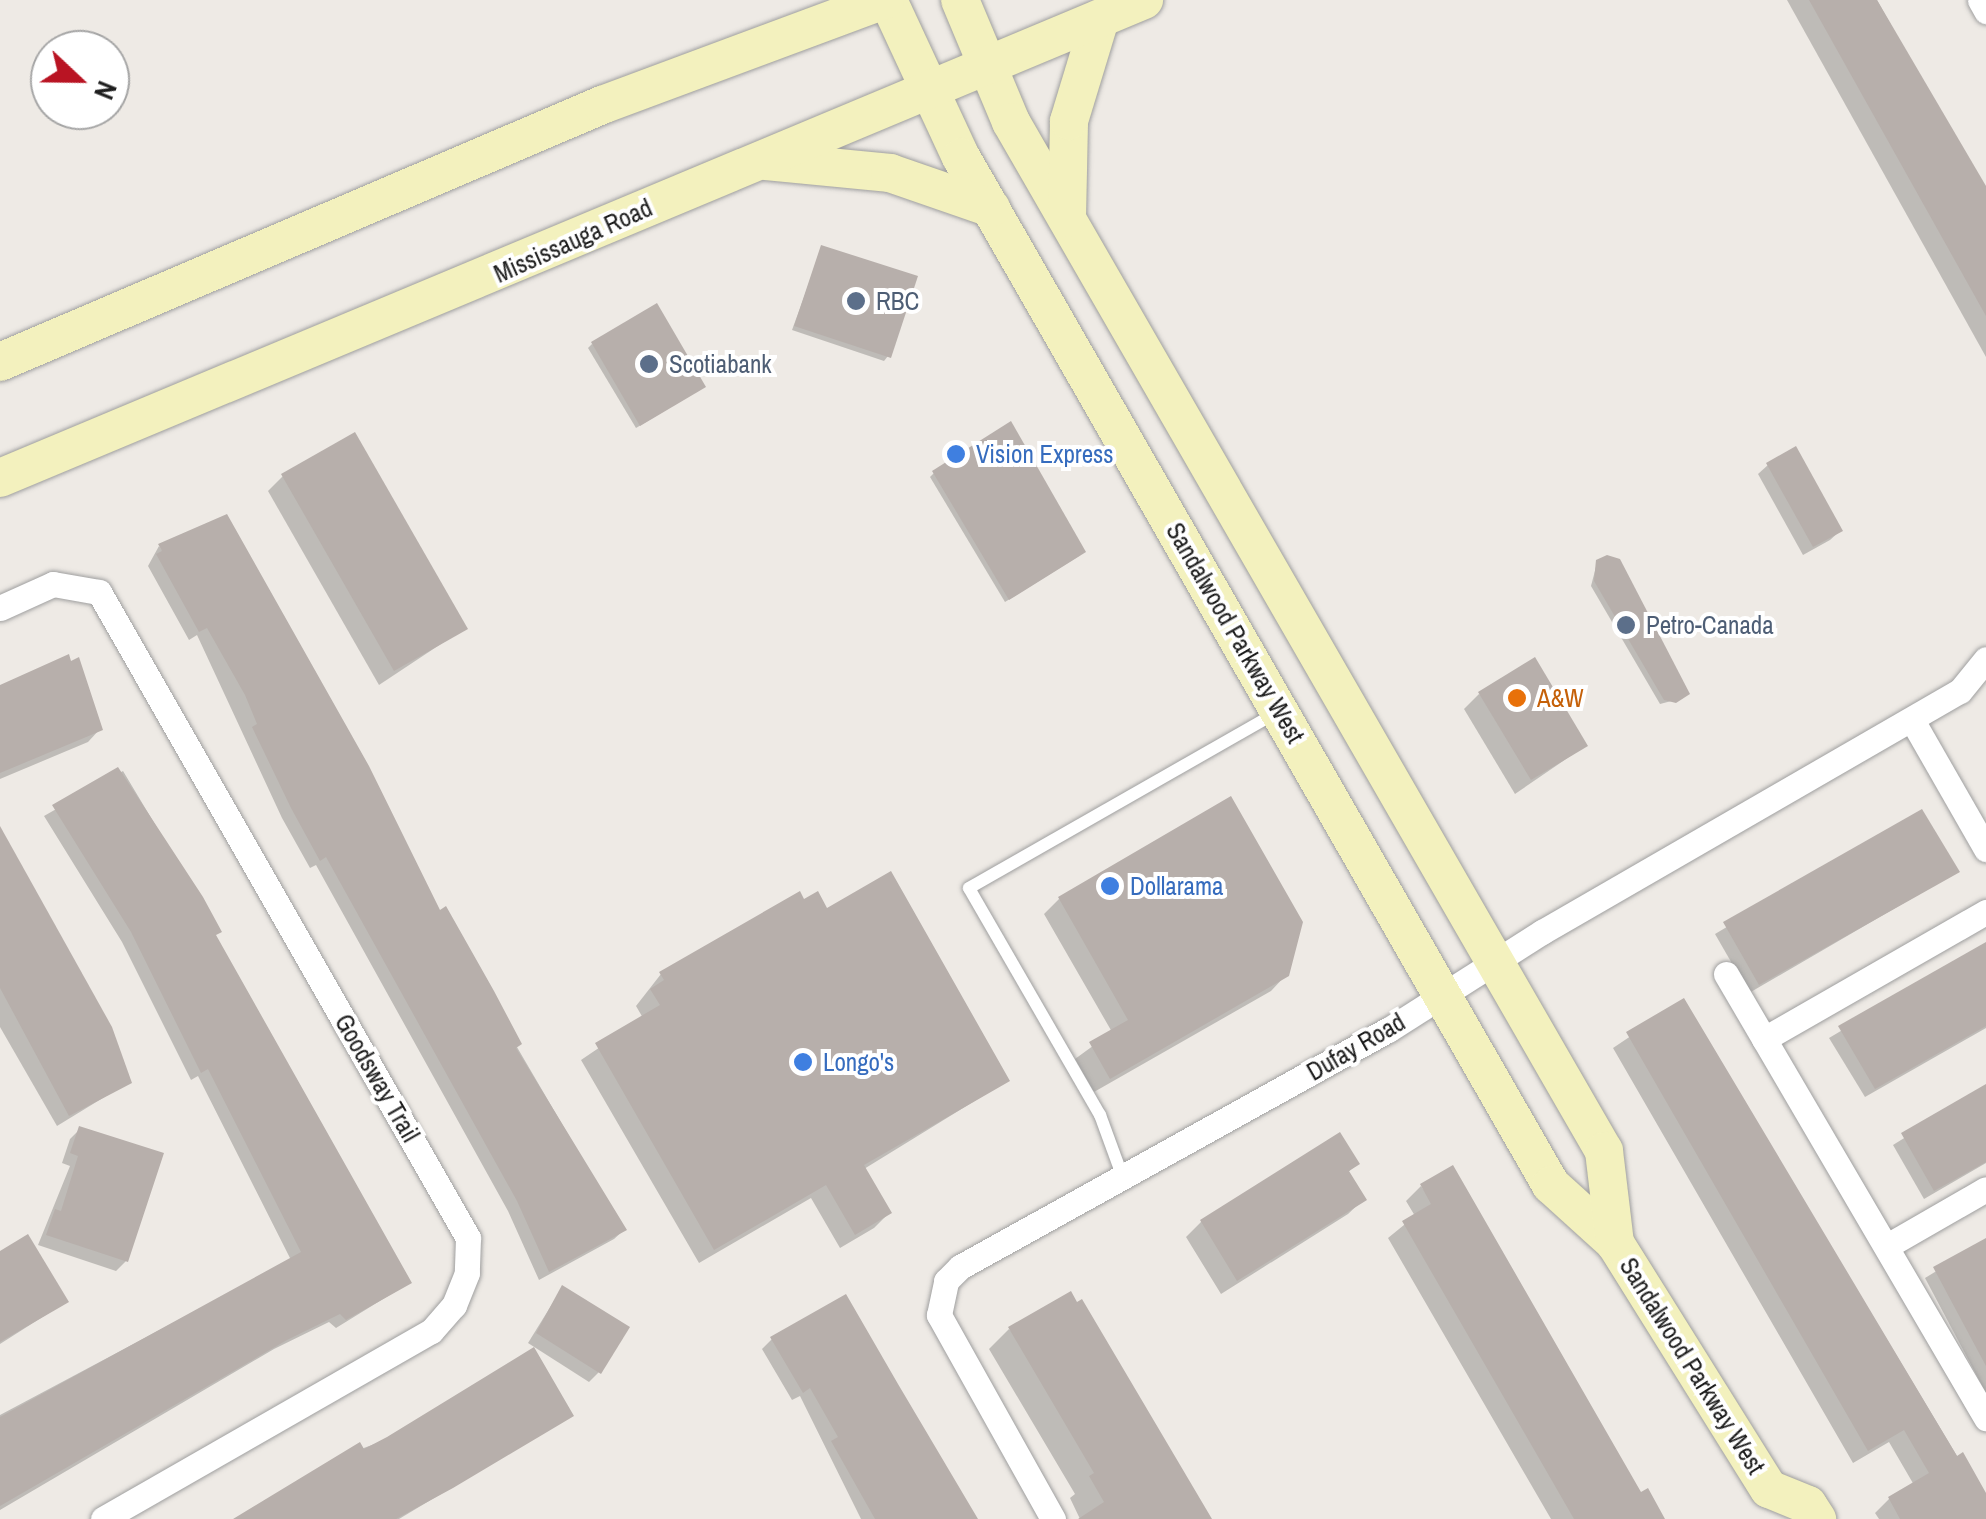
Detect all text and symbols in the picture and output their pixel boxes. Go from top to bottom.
north arrow [30,30,130,130]
text: N [85,76,127,105]
street label: Mississauga Road [489,193,657,289]
place label: RBC [876,286,919,316]
marker: RBC [845,290,867,312]
place label: Scotiabank [669,349,772,379]
marker: Scotiabank [638,353,660,375]
place label: Vision Express [976,439,1114,469]
marker: Vision Express [945,443,967,465]
street label: Sandalwood Parkway West [1160,518,1310,748]
place label: Petro-Canada [1646,610,1774,640]
marker: Petro-Canada [1615,614,1637,636]
place label: A&W [1537,683,1584,713]
marker: A&W [1506,687,1528,709]
place label: Dollarama [1130,871,1223,901]
marker: Dollarama [1099,875,1121,897]
street label: Dufay Road [1302,1007,1410,1087]
street label: Goodsway Trail [328,1009,426,1147]
place label: Longo's [823,1047,894,1077]
marker: Longo's [792,1051,814,1073]
street label: Sandalwood Parkway West [1613,1252,1771,1480]

